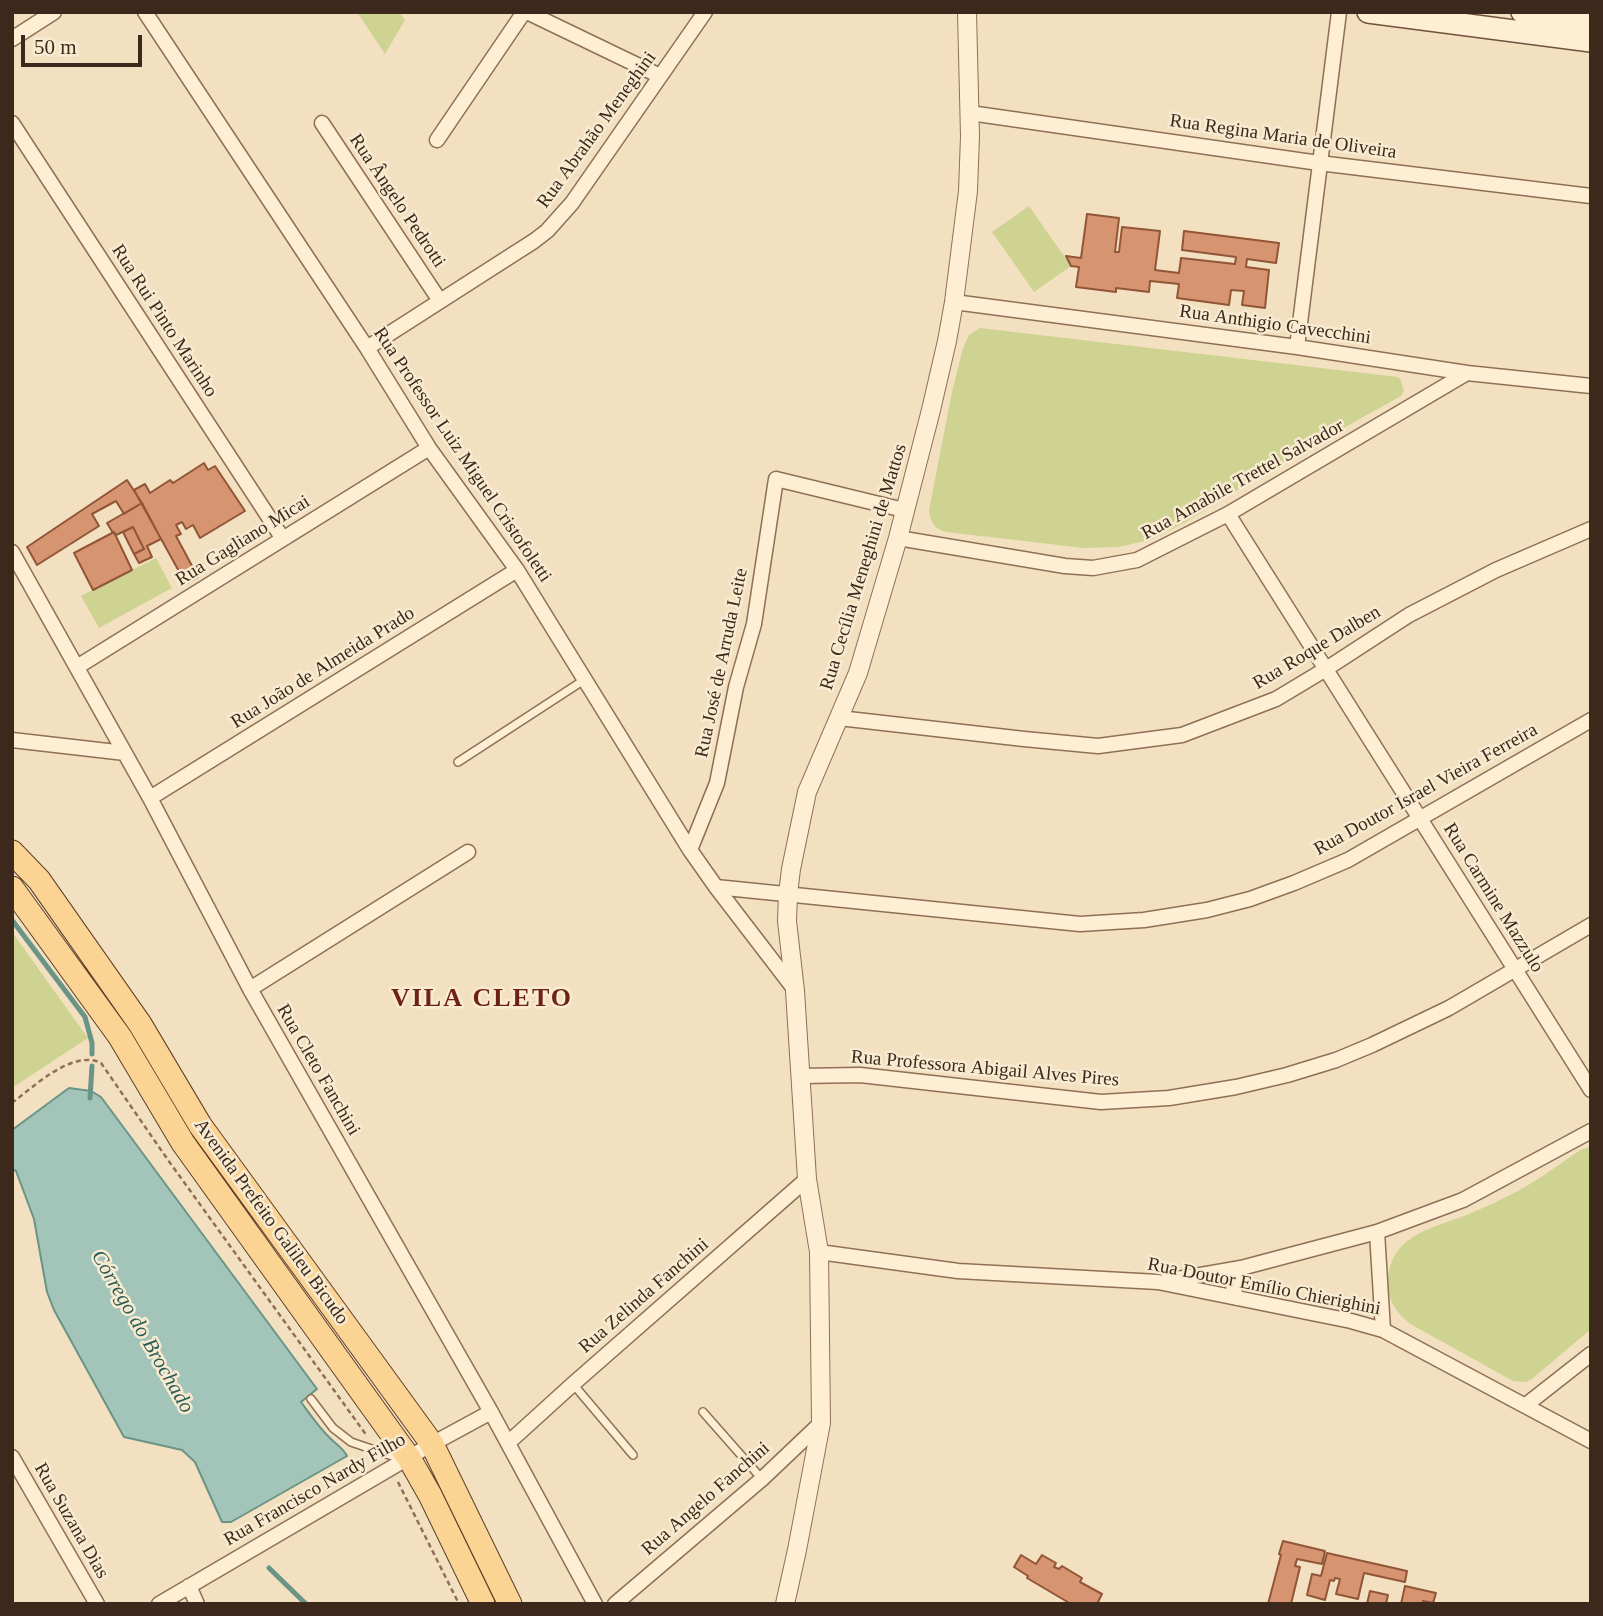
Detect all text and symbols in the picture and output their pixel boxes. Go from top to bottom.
scale bar [24,21,145,65]
text: 50 m [34,35,77,59]
street label: Rua Abrahão Meneghini [533,47,661,213]
street label: Rua Regina Maria de Oliveira [1168,110,1398,164]
street label: Rua Ângelo Pedrotti [344,130,450,272]
street label: Rua Rui Pinto Marinho [106,240,222,402]
street label: Rua Anthigio Cavecchini [1178,300,1372,350]
street label: Rua Professor Luiz Miguel Cristofoletti [368,323,556,587]
street label: Rua Amabile Trettel Salvador [1138,415,1348,545]
street label: Rua Cecília Meneghini de Mattos [816,441,912,693]
street label: Rua Gagliano Micai [172,491,314,591]
street label: Rua José de Arruda Leite [691,566,753,760]
street label: Rua Roque Dalben [1249,601,1385,695]
street label: Rua João de Almeida Prado [227,602,419,734]
street label: Rua Doutor Israel Vieira Ferreira [1310,719,1542,861]
street label: Rua Carmine Mazzulo [1438,819,1548,977]
district label: VILA CLETO [392,983,572,1015]
street label: Rua Cleto Fanchini [271,1000,365,1140]
street label: Rua Professora Abigail Alves Pires [850,1046,1120,1092]
street label: Avenida Prefeito Galileu Bicudo [189,1115,353,1329]
street label: Rua Zelinda Fanchini [574,1233,714,1359]
water label: Córrego do Brochado [85,1246,199,1418]
street label: Rua Doutor Emílio Chierighini [1146,1253,1382,1321]
street label: Rua Francisco Nardy Filho [220,1429,410,1551]
street label: Rua Angelo Fanchini [637,1437,775,1561]
street label: Rua Suzana Dias [29,1459,113,1583]

